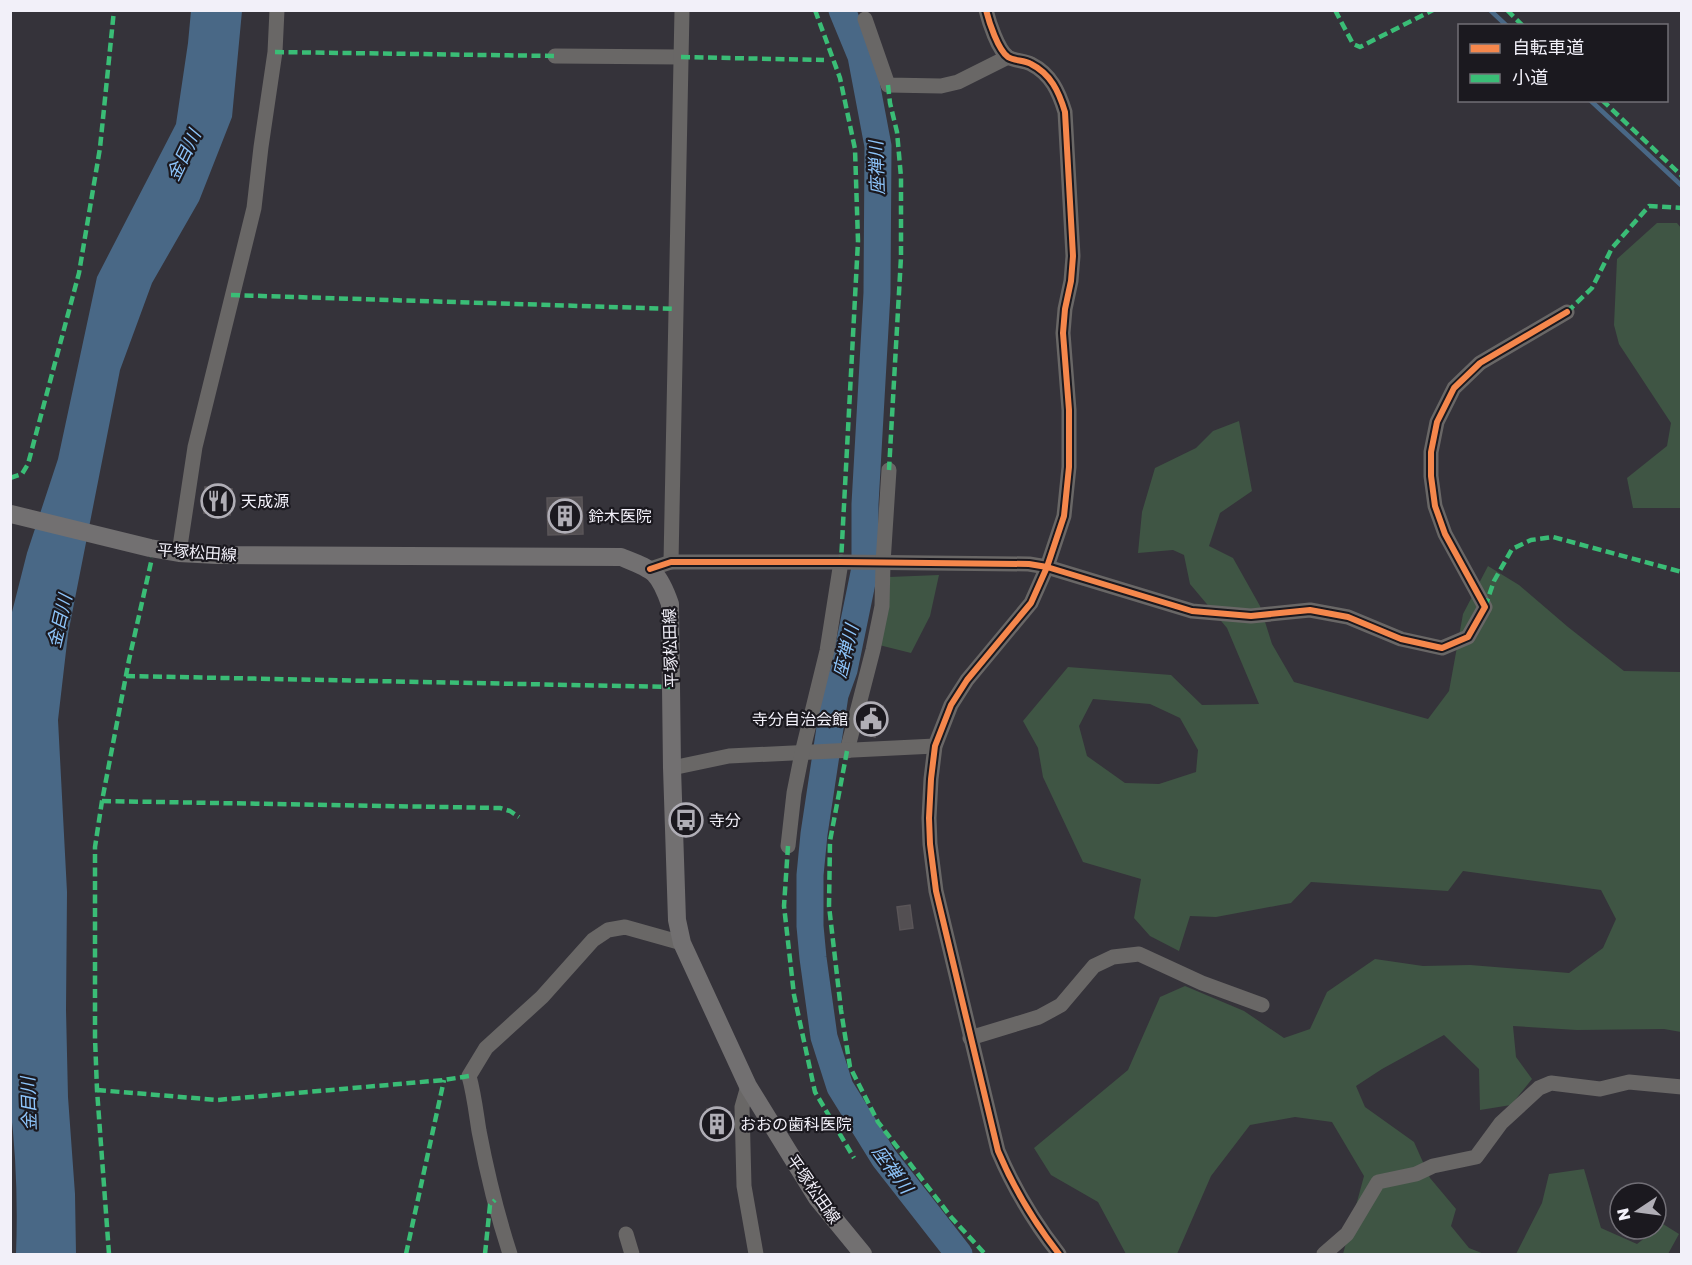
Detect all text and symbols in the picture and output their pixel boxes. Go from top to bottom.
legend [1458,24,1668,102]
text: 自転車道 [1512,36,1584,58]
text: 小道 [1512,66,1548,88]
water label: 金目川 [161,124,206,184]
water label: 座禅川 [864,139,888,195]
restaurant icon: 天成源 [200,483,236,519]
place label: 天成源 [241,491,289,511]
building icon: 鈴木医院 [547,498,583,534]
place label: 鈴木医院 [588,506,652,526]
street label: 平塚松田線 [156,539,238,565]
water label: 金目川 [42,590,76,650]
street label: 平塚松田線 [659,608,681,688]
water label: 座禅川 [828,620,863,680]
public building icon: 寺分自治会館 [853,701,889,737]
place label: 寺分自治会館 [752,709,848,729]
bus stop icon: 寺分 [668,802,704,838]
place label: 寺分 [709,810,741,830]
water label: 金目川 [16,1075,40,1131]
building icon: おおの歯科医院 [699,1106,735,1142]
place label: おおの歯科医院 [740,1114,852,1134]
water label: 座禅川 [868,1141,919,1199]
street label: 平塚松田線 [783,1150,845,1228]
north arrow [1608,1181,1668,1241]
text: N [1612,1206,1634,1223]

